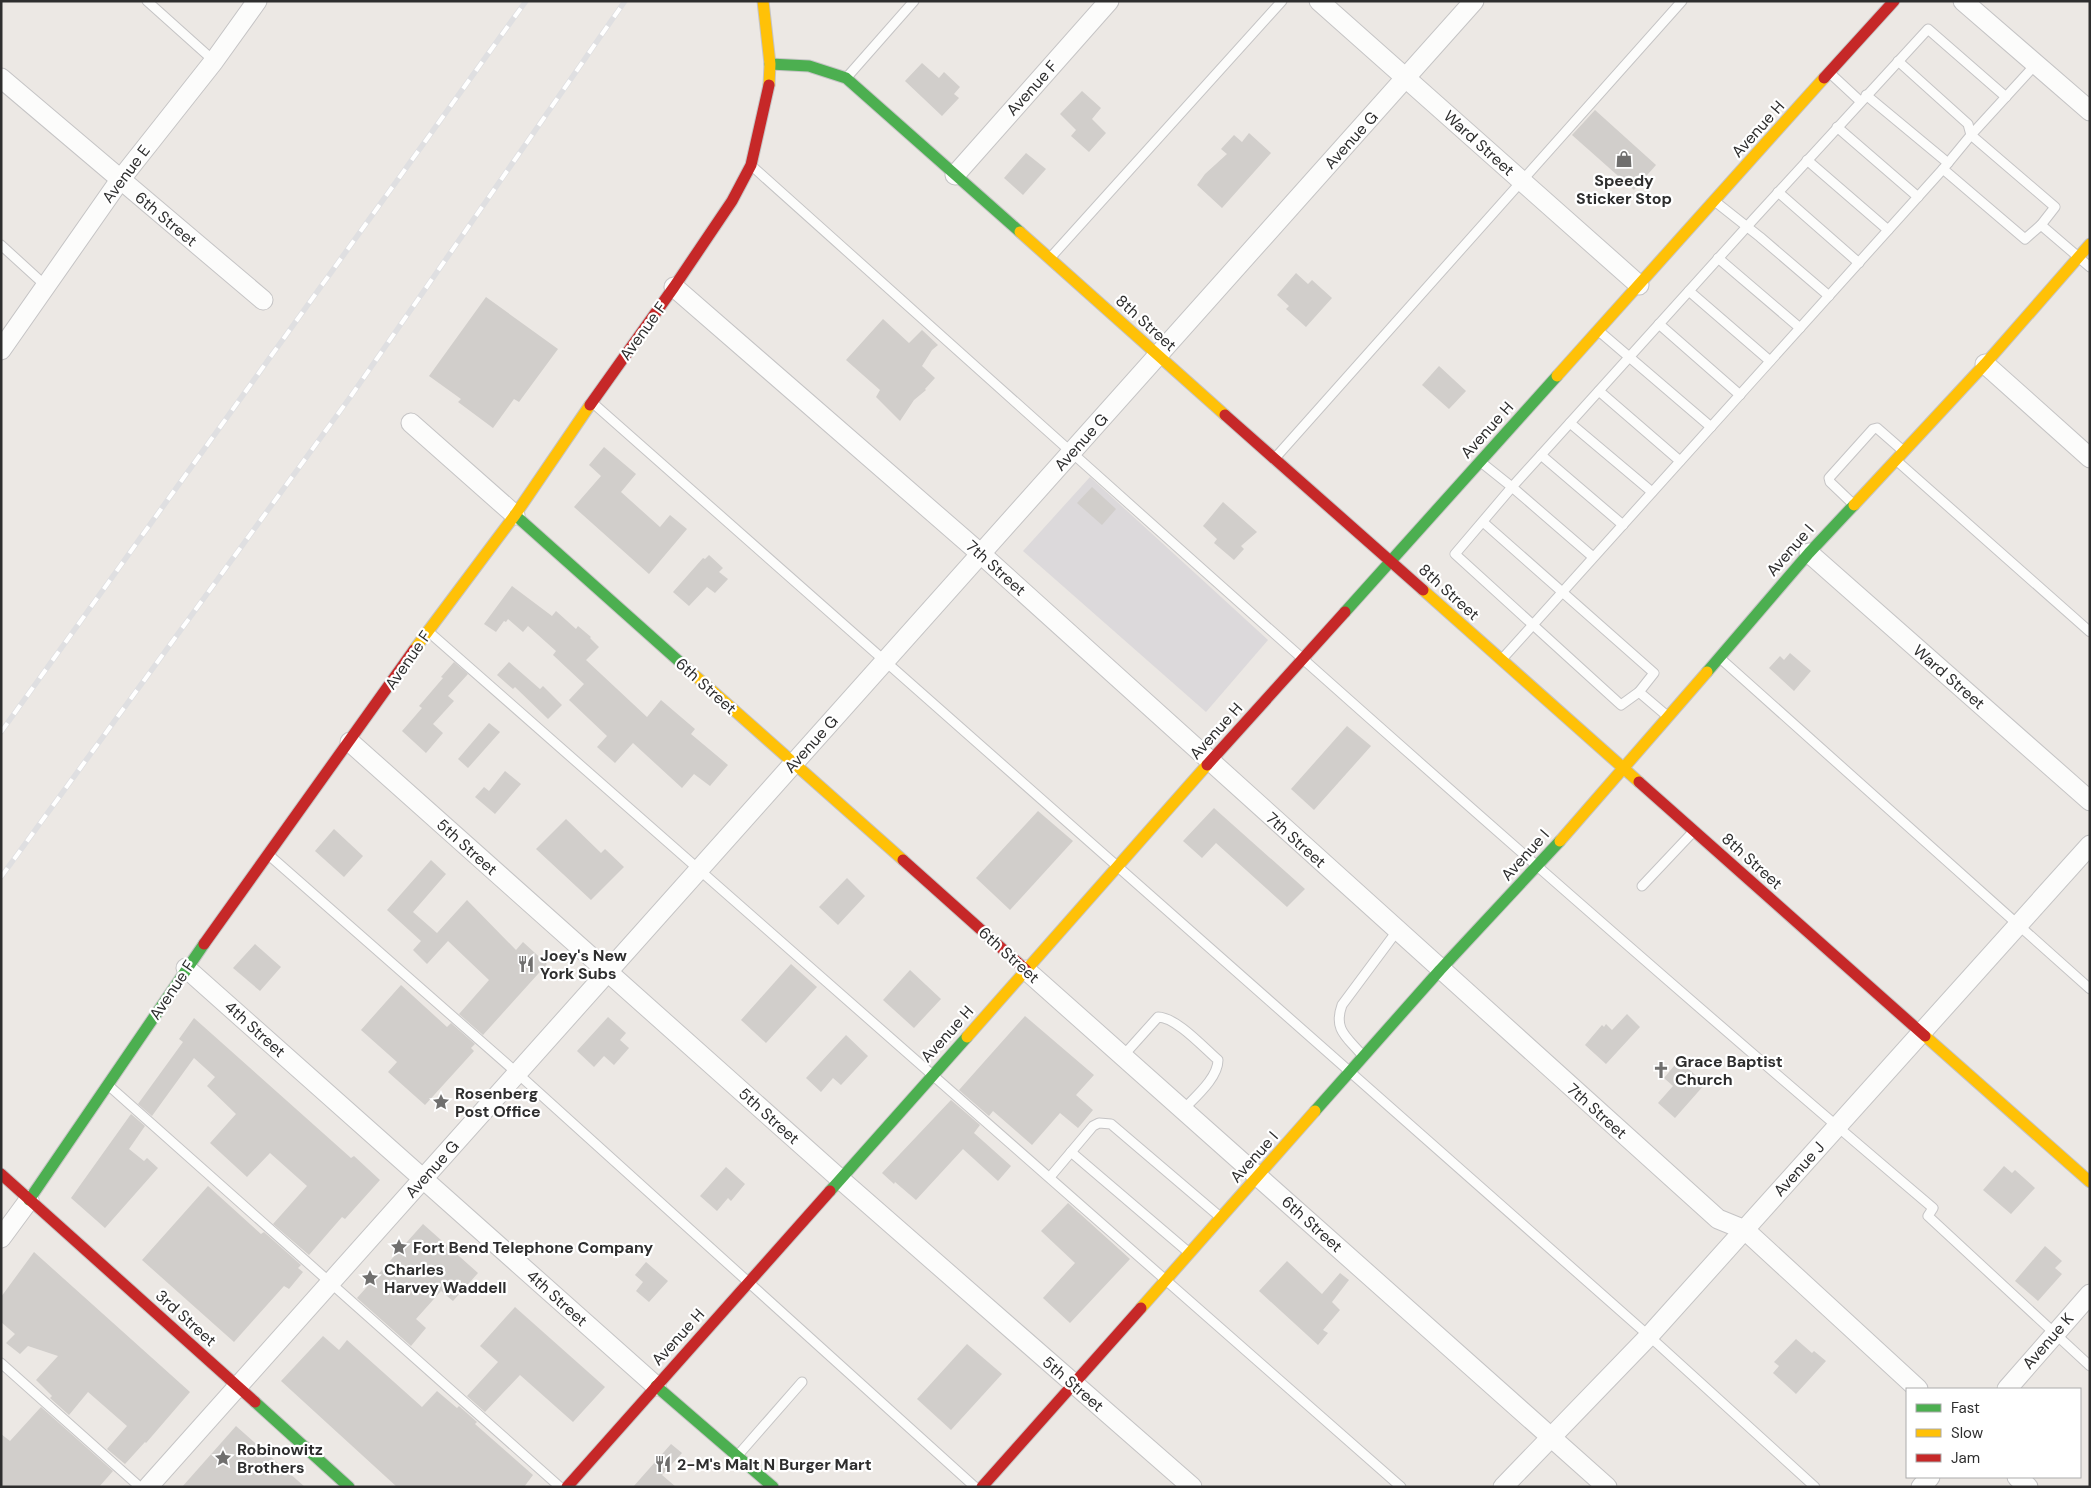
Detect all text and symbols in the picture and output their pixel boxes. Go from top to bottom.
street label: Avenue F [1002,56,1063,120]
street label: Avenue H [1727,96,1789,162]
street label: Ward Street [1439,106,1519,180]
street label: Avenue G [1320,107,1382,173]
street label: Avenue E [97,141,155,207]
shop icon: Speedy Sticker Stop [1614,149,1634,169]
place label: Speedy Sticker Stop [1576,170,1672,209]
street label: 6th Street [130,187,202,251]
street label: 8th Street [1111,290,1181,356]
street label: Avenue F [615,297,671,364]
street label: Avenue H [1456,397,1518,463]
street label: Avenue G [1050,409,1112,475]
street label: Avenue I [1762,520,1818,580]
street label: 7th Street [962,536,1030,600]
street label: 8th Street [1414,559,1484,625]
street label: Avenue F [380,626,436,694]
street label: Ward Street [1909,640,1989,714]
street label: 6th Street [671,653,741,719]
street label: Avenue H [1185,698,1247,764]
street label: Avenue G [780,711,842,777]
street label: 7th Street [1262,808,1330,872]
street label: 5th Street [432,814,502,880]
street label: Avenue I [1496,825,1554,885]
street label: 8th Street [1717,828,1787,894]
street label: 6th Street [974,922,1044,988]
place label: Joey's New York Subs [540,945,627,984]
restaurant icon: Joey's New York Subs [516,954,536,974]
street label: Avenue F [145,956,200,1024]
street label: 4th Street [220,996,290,1062]
street label: Avenue H [916,1001,978,1067]
place label: Grace Baptist Church [1675,1051,1783,1090]
church icon: Grace Baptist Church [1651,1060,1671,1080]
street label: 7th Street [1563,1079,1631,1143]
place label: Rosenberg Post Office [455,1083,541,1122]
street label: 5th Street [734,1083,804,1149]
place icon: Rosenberg Post Office [431,1092,451,1112]
street label: Avenue I [1225,1127,1283,1187]
street label: Avenue G [401,1136,463,1202]
street label: Avenue J [1769,1137,1829,1201]
street label: 6th Street [1277,1191,1347,1257]
place icon: Fort Bend Telephone Company [389,1237,409,1257]
place label: Fort Bend Telephone Company [413,1237,654,1258]
place label: Charles Harvey Waddell [384,1259,507,1298]
street label: 4th Street [522,1265,592,1331]
place icon: Charles Harvey Waddell [360,1268,380,1288]
street label: 3rd Street [151,1285,221,1351]
street label: Avenue H [647,1304,709,1370]
street label: Avenue K [2018,1308,2078,1374]
street label: 5th Street [1038,1352,1108,1416]
legend [1906,1388,2081,1478]
text: Fast [1951,1398,1980,1418]
text: Slow [1951,1423,1984,1443]
place label: Robinowitz Brothers [237,1439,323,1478]
place icon: Robinowitz Brothers [213,1448,233,1468]
text: Jam [1951,1448,1980,1468]
restaurant icon: 2-M's Malt N Burger Mart [653,1454,673,1474]
place label: 2-M's Malt N Burger Mart [677,1454,872,1475]

